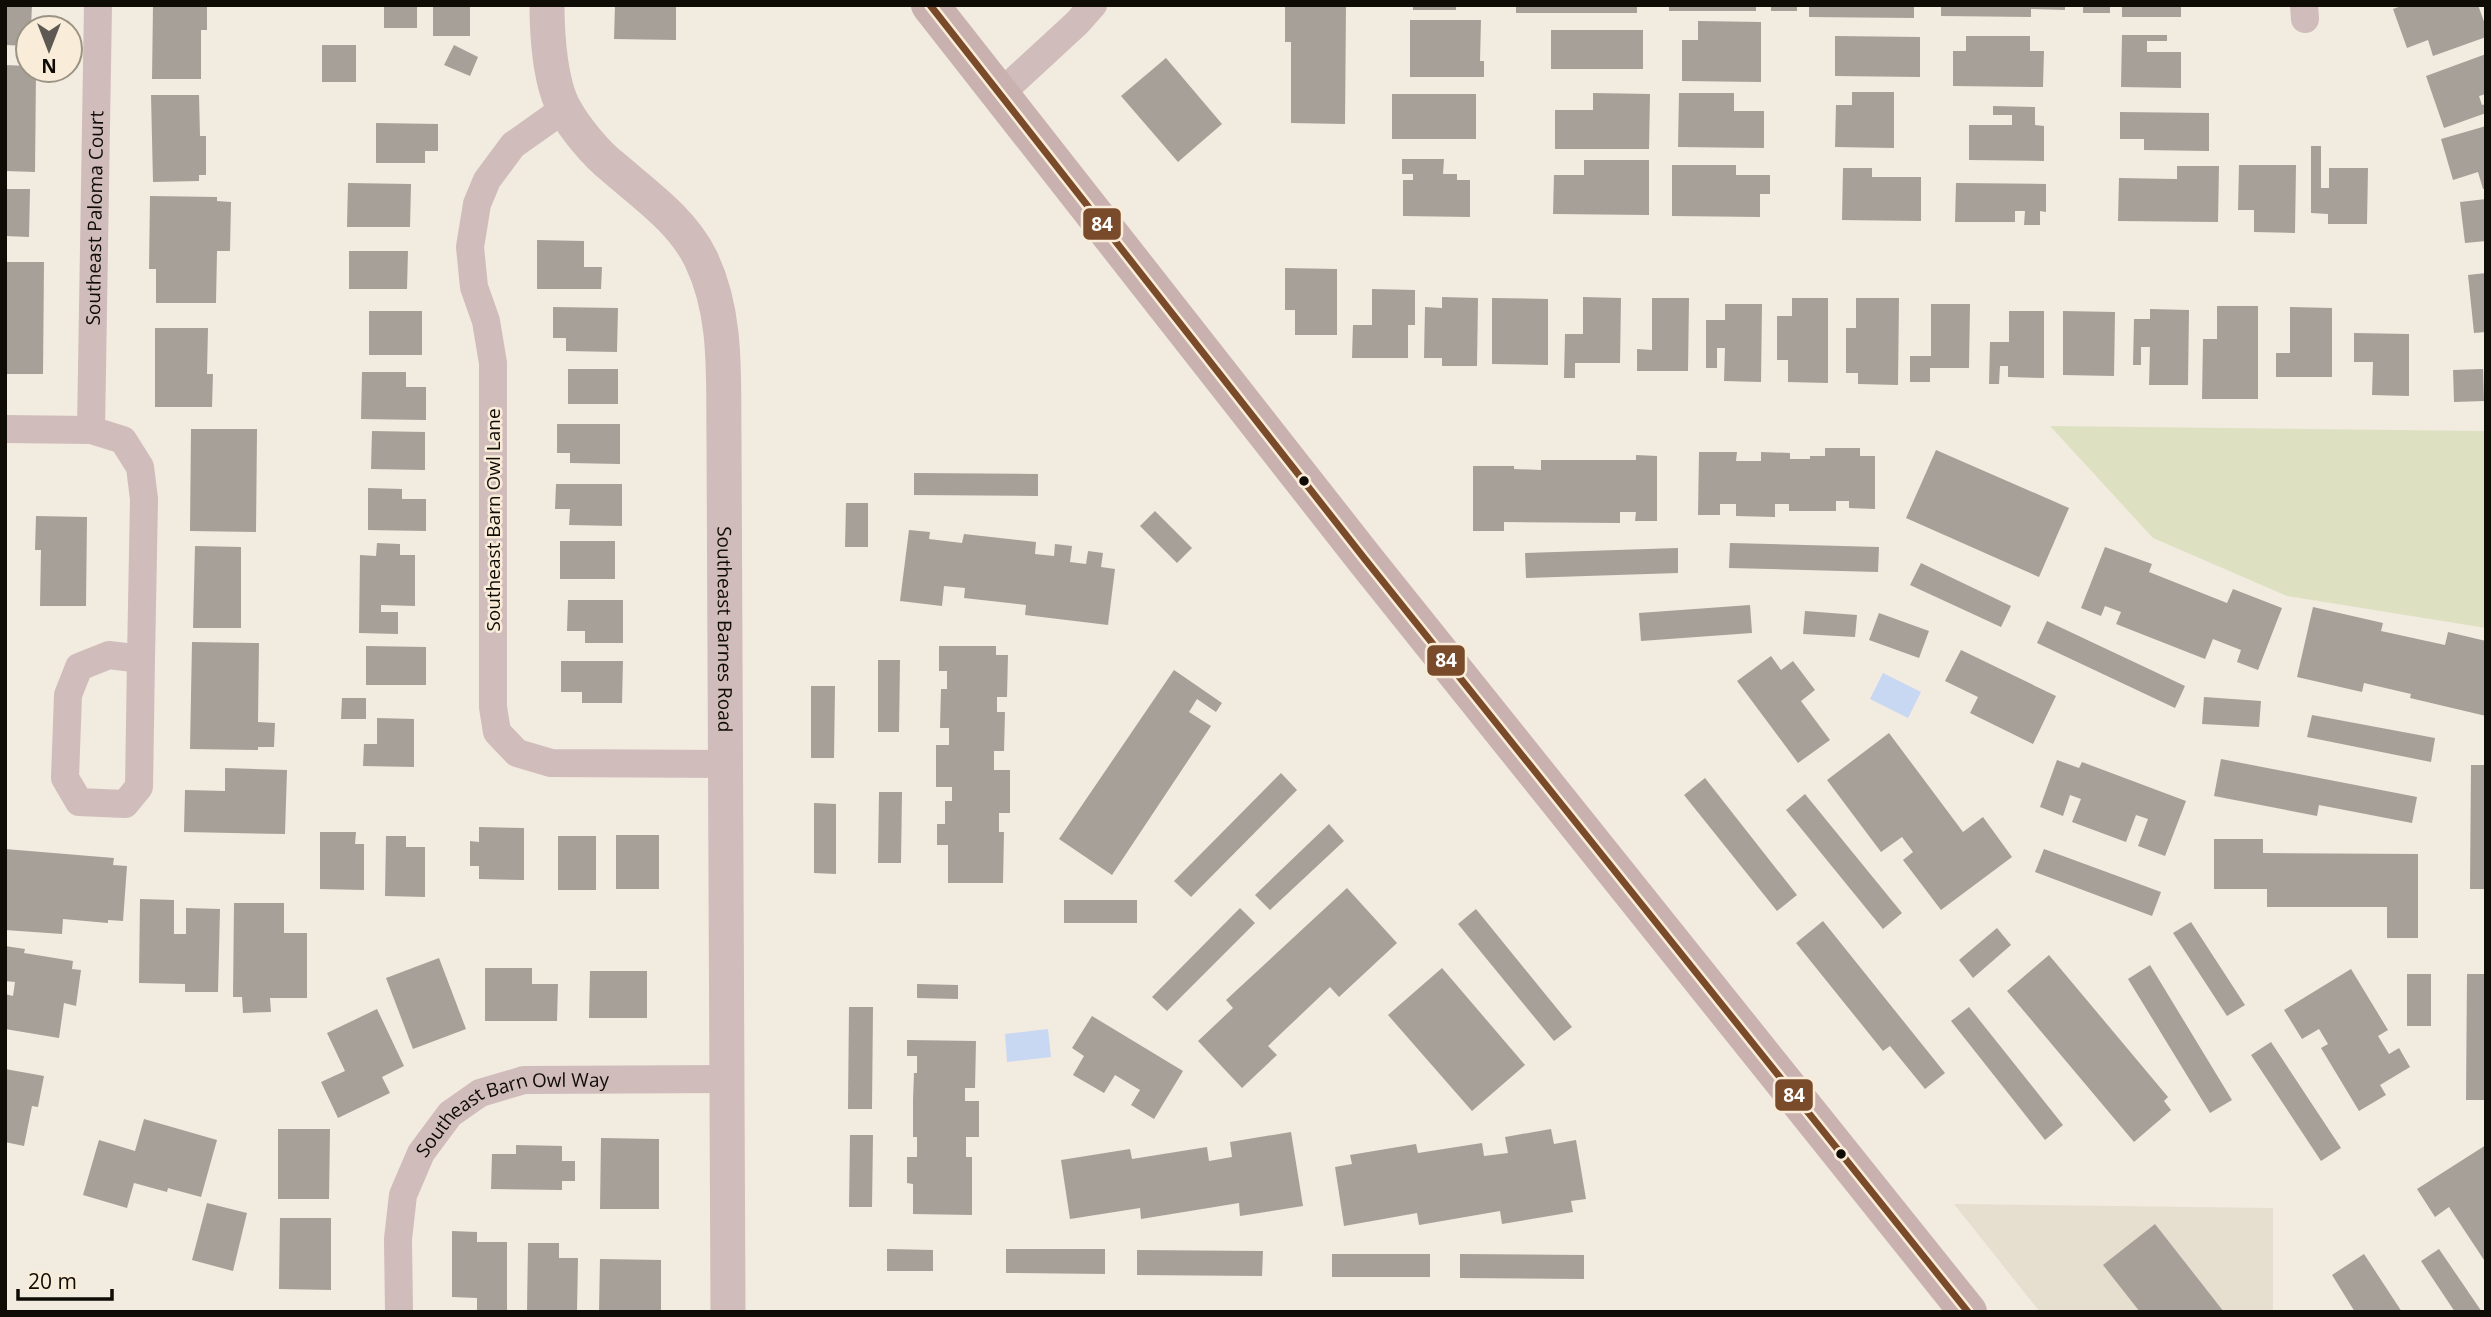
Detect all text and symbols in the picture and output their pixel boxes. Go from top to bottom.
north arrow [14,14,84,84]
text: N [41,53,57,79]
street label: Southeast Paloma Court [80,110,109,326]
line badge: 84 [1082,207,1122,241]
text: 84 [1091,211,1113,237]
street label: Southeast Barn Owl Lane [480,408,506,632]
unlabelled marker [1297,474,1311,488]
street label: Southeast Barnes Road [711,526,738,732]
line badge: 84 [1426,644,1466,677]
text: 84 [1435,647,1457,673]
street label: Southeast Barn Owl Way [409,1067,609,1162]
line badge: 84 [1774,1078,1814,1112]
text: 84 [1783,1082,1805,1108]
unlabelled marker [1834,1147,1848,1161]
scale bar [18,1258,112,1302]
text: 20 m [28,1267,77,1295]

